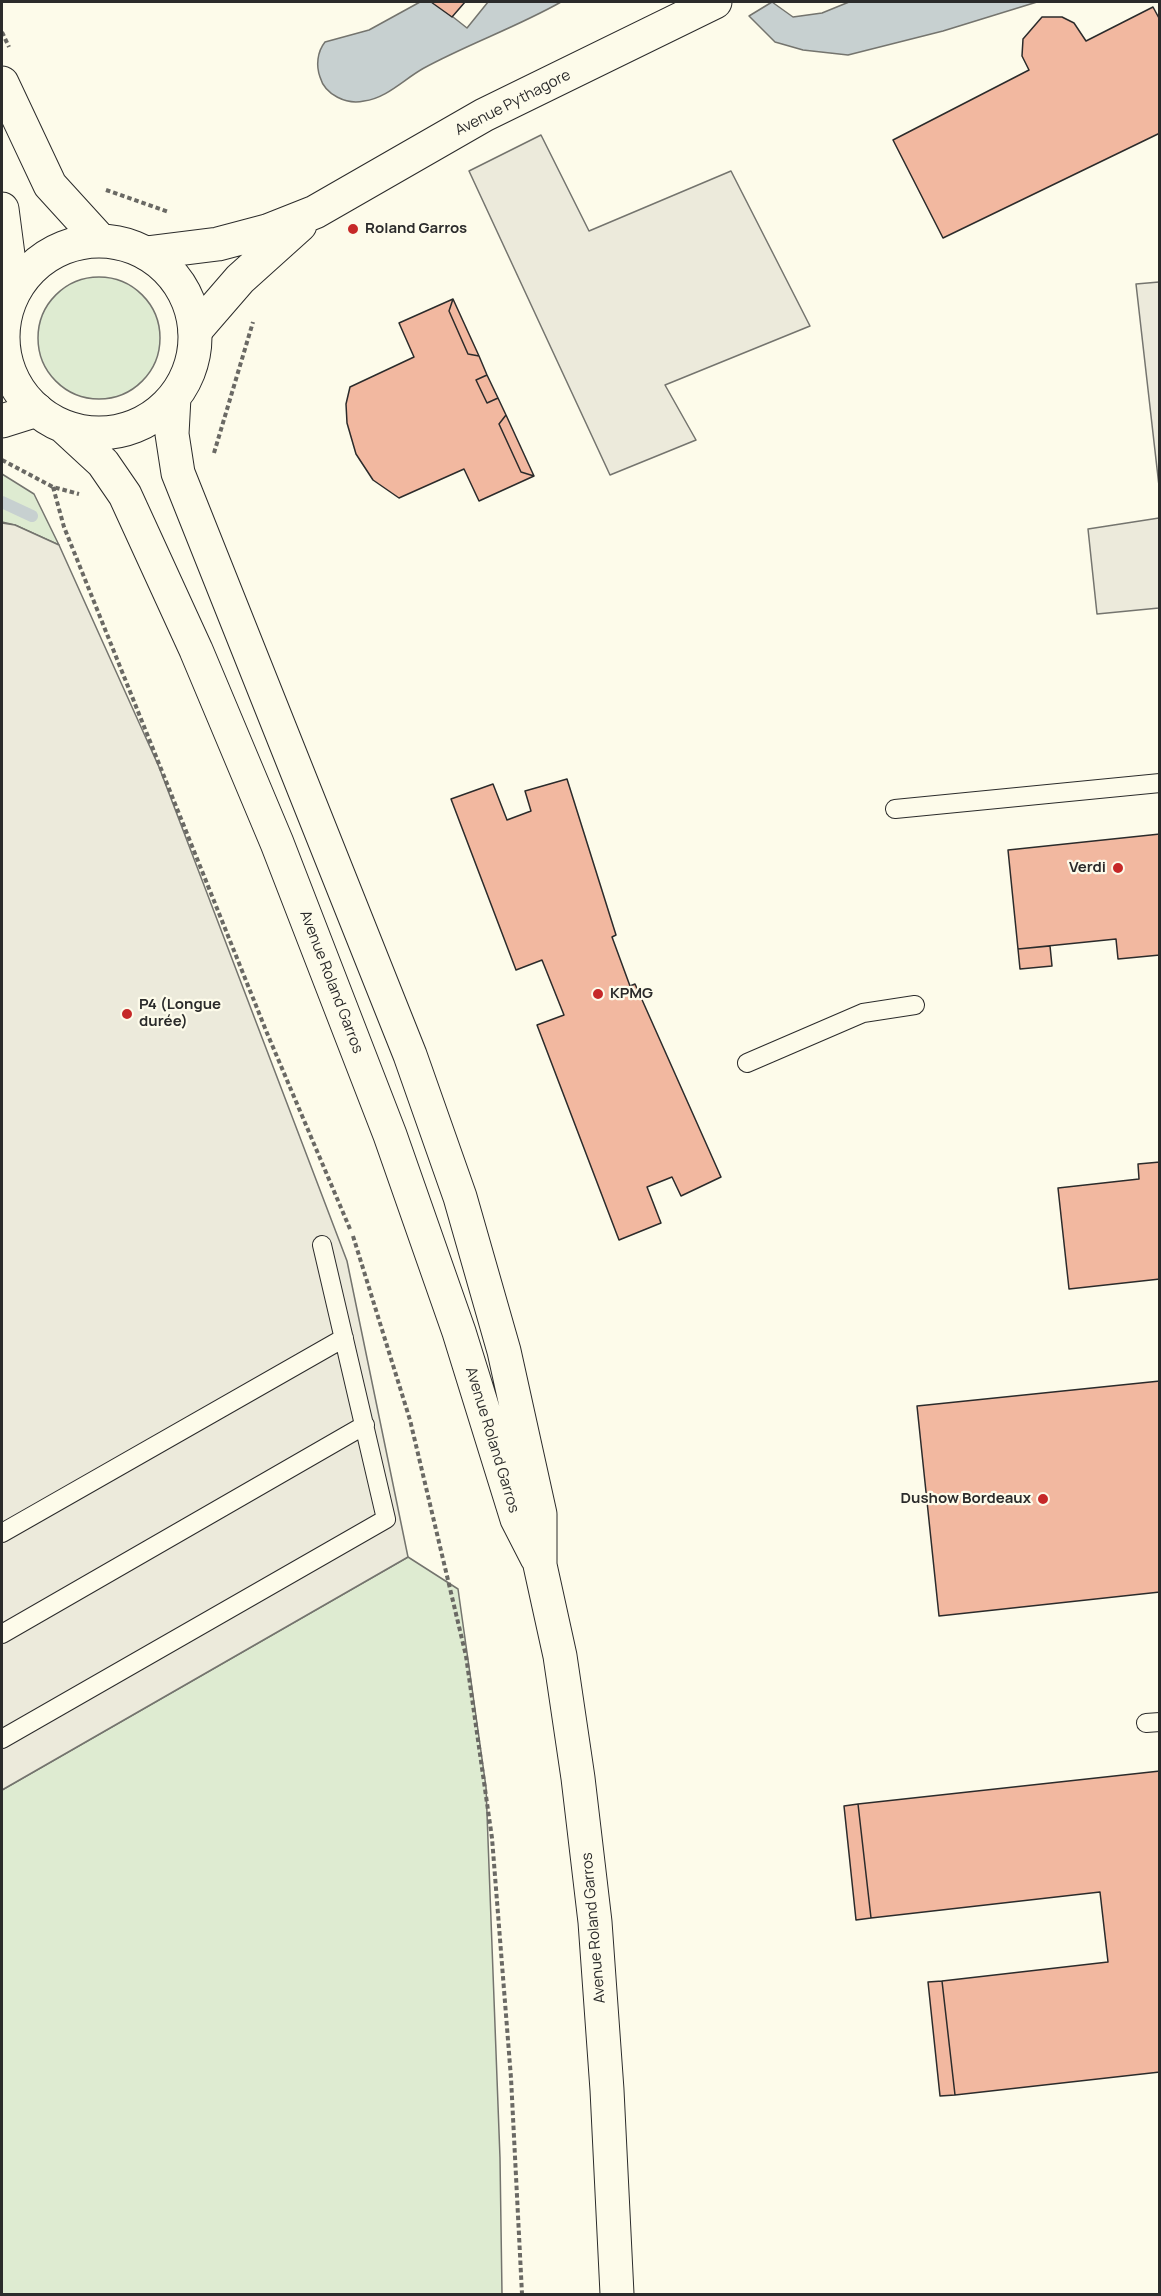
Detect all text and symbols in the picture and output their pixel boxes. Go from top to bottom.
street label: Avenue Pythagore [452,66,574,140]
place label: Roland Garros [365,220,467,238]
marker: Roland Garros [346,222,360,236]
place label: Verdi [1069,859,1106,877]
marker: Verdi [1111,861,1125,875]
street label: Avenue Roland Garros [295,908,367,1056]
place label: KPMG [610,985,653,1003]
marker: KPMG [591,987,605,1001]
place label: P4 (Longue durée) [139,996,221,1031]
marker: P4 (Longue durée) [120,1007,134,1021]
street label: Avenue Roland Garros [461,1365,523,1515]
place label: Dushow Bordeaux [901,1490,1031,1508]
marker: Dushow Bordeaux [1036,1492,1050,1506]
street label: Avenue Roland Garros [578,1852,610,2004]

